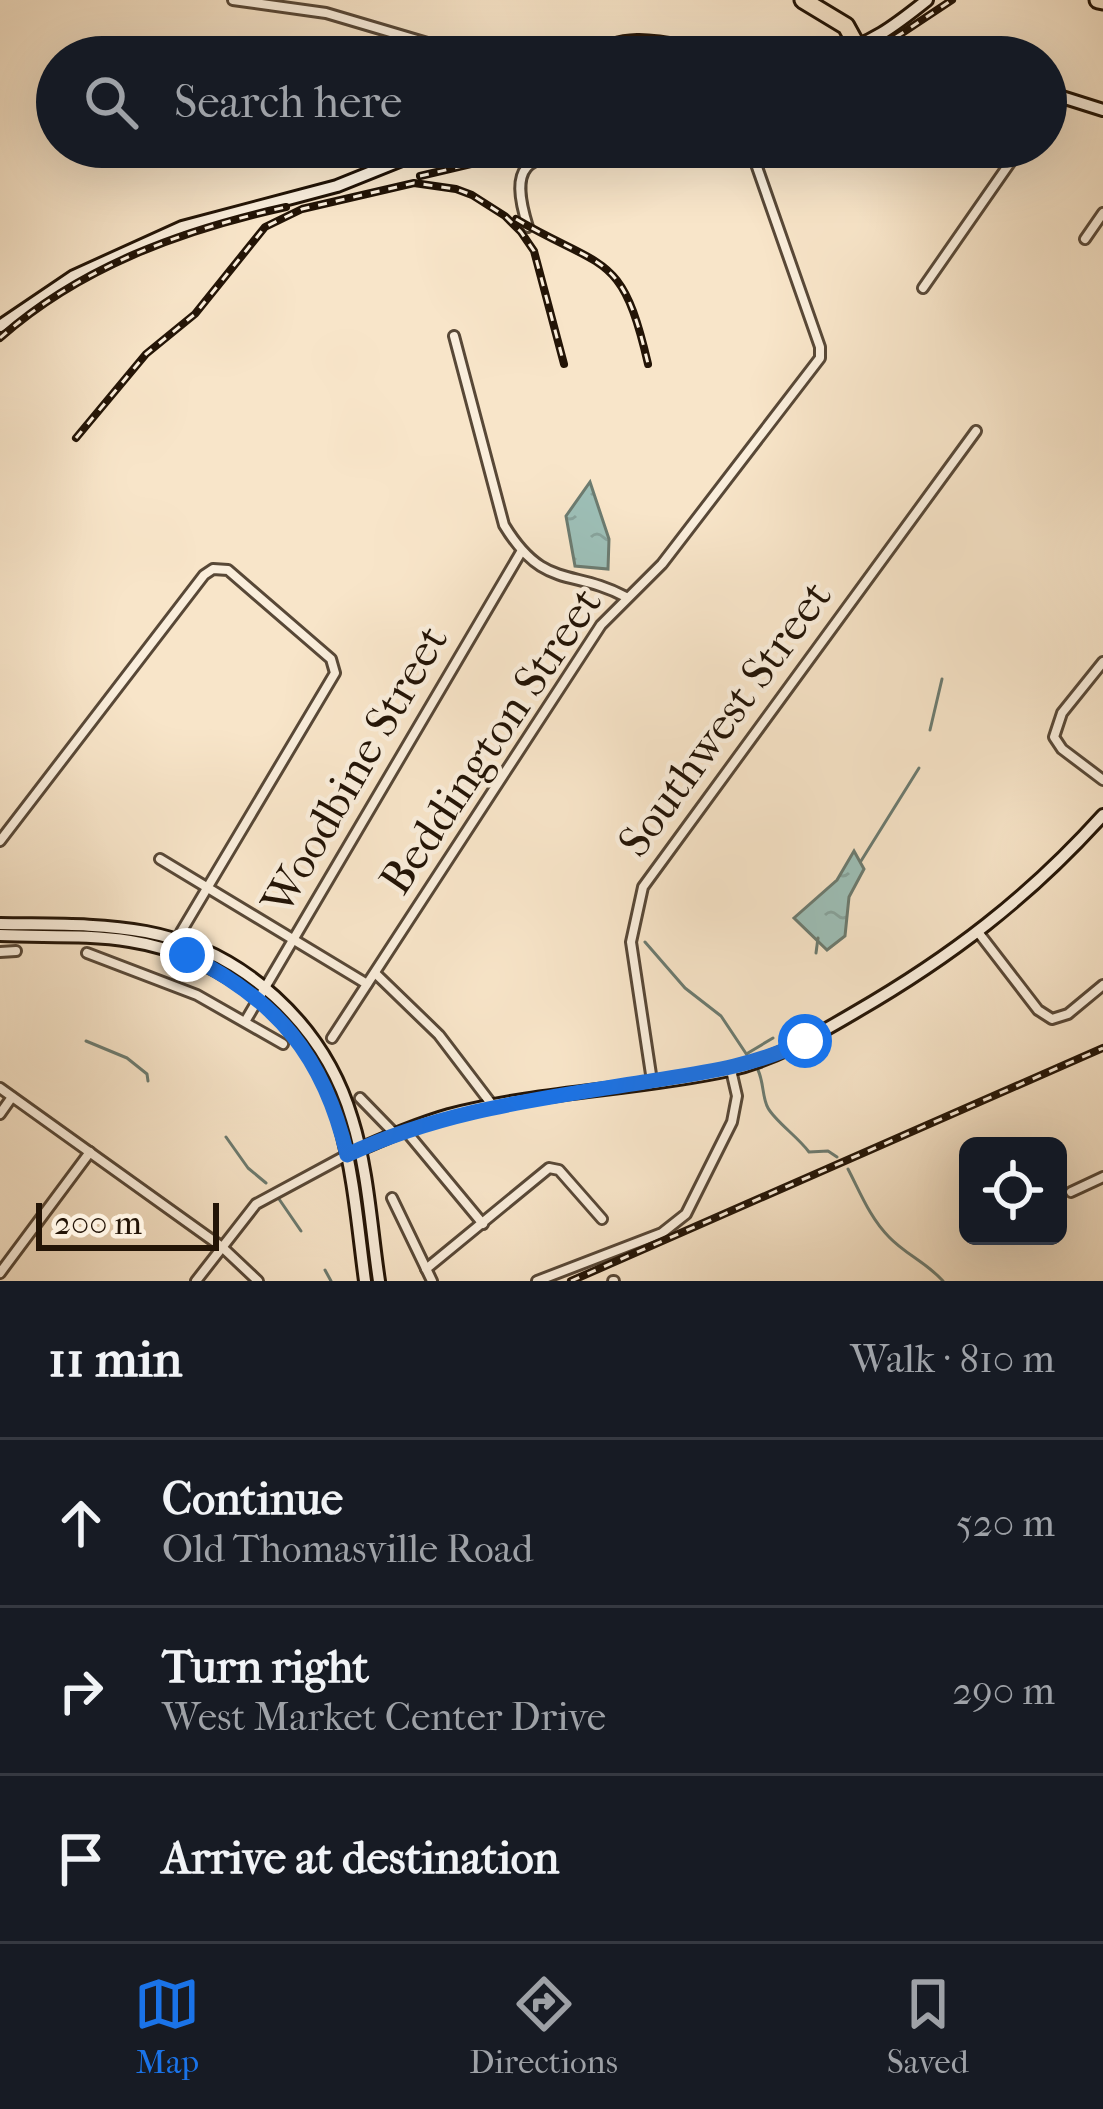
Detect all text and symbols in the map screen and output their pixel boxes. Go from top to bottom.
search box [36,36,1067,168]
icon: search [78,69,144,135]
text: Search here [174,76,402,129]
street label: Southwest Street [607,571,843,867]
street label: Beddington Street [369,578,613,904]
street label: Woodbine Street [250,616,459,925]
route end [160,928,214,982]
route start [778,1014,832,1068]
map controls [959,1137,1067,1245]
button: locate [959,1137,1067,1245]
scale bar [36,1197,219,1250]
text: 200 m [54,1204,142,1243]
text: 11 min [48,1329,182,1389]
text: Walk · 810 m [850,1336,1055,1382]
text: Continue [162,1473,343,1526]
icon: ahead [48,1490,114,1556]
text: 520 m [956,1500,1055,1546]
text: Old Thomasville Road [162,1526,533,1572]
text: Turn right [162,1641,369,1694]
icon: right [48,1658,114,1724]
text: 290 m [952,1668,1055,1714]
text: West Market Center Drive [162,1694,606,1740]
icon: arrive [48,1826,114,1892]
text: Arrive at destination [162,1832,559,1885]
tab: Map [134,1971,200,2082]
tab: Directions [469,1971,618,2082]
tab: Saved [887,1971,969,2082]

